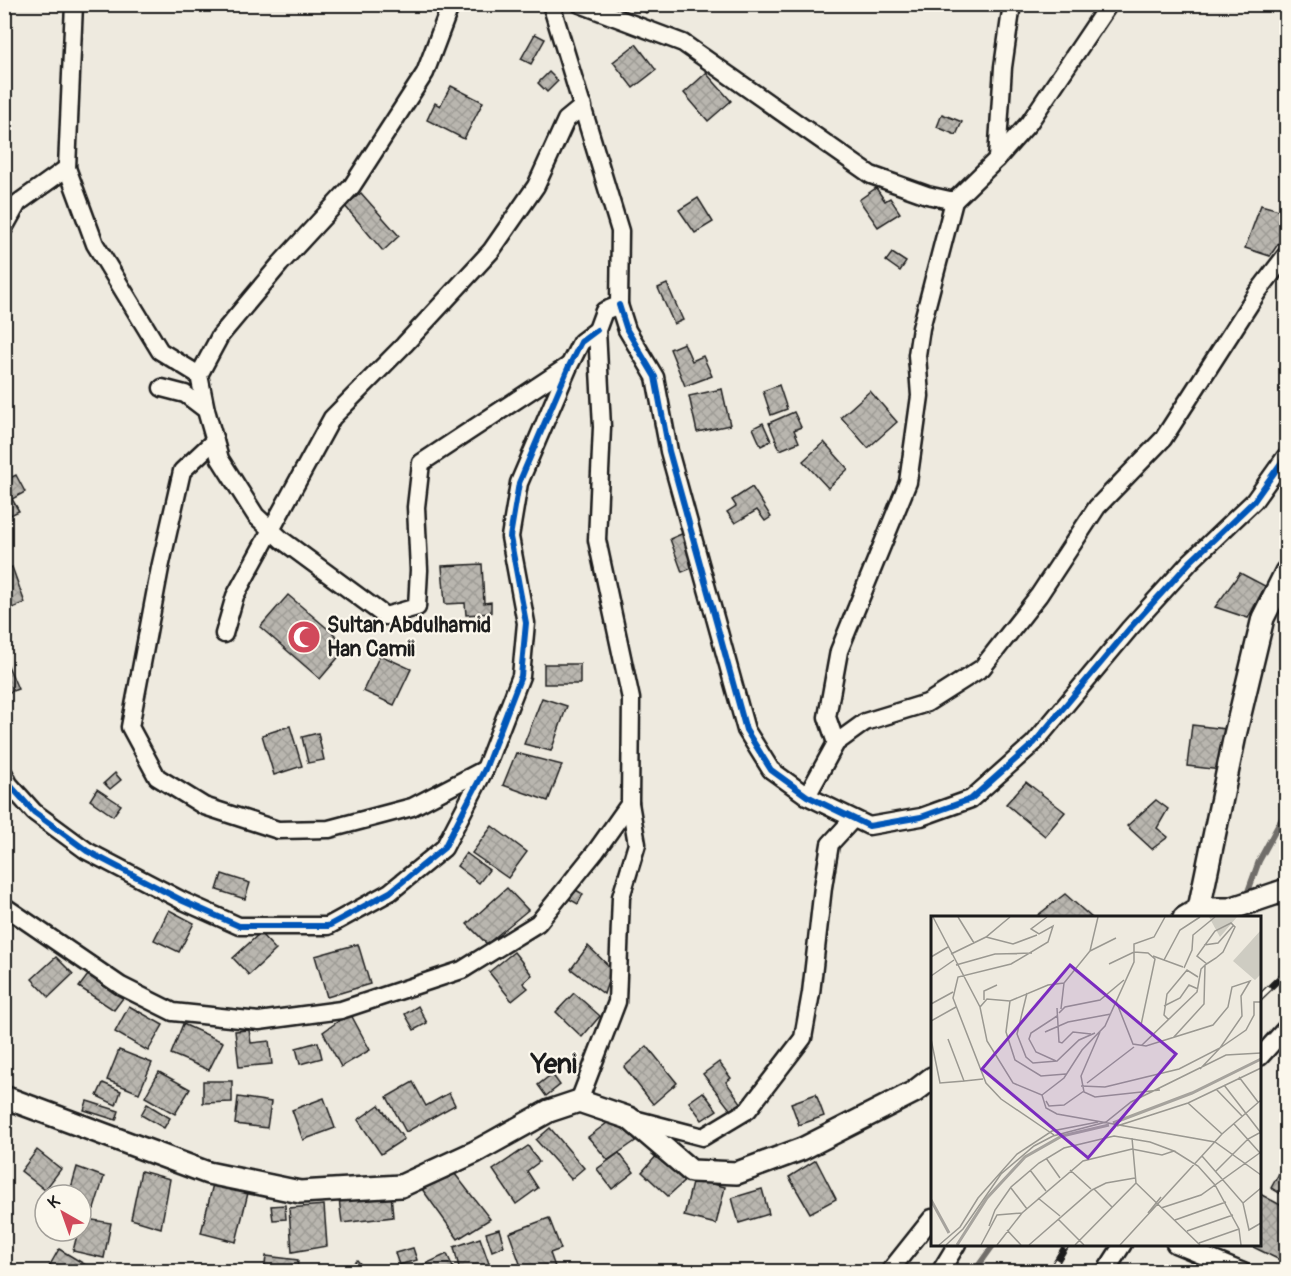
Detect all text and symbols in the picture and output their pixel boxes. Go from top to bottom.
place label: Sultan Abdulhamid Han Camii [327,612,491,663]
mosque icon: Sultan Abdulhamid Han Camii [286,619,322,655]
inset map [931,916,1261,1246]
district label: Yeni [529,1048,577,1081]
north arrow [33,1183,93,1243]
text: K [44,1191,64,1213]

